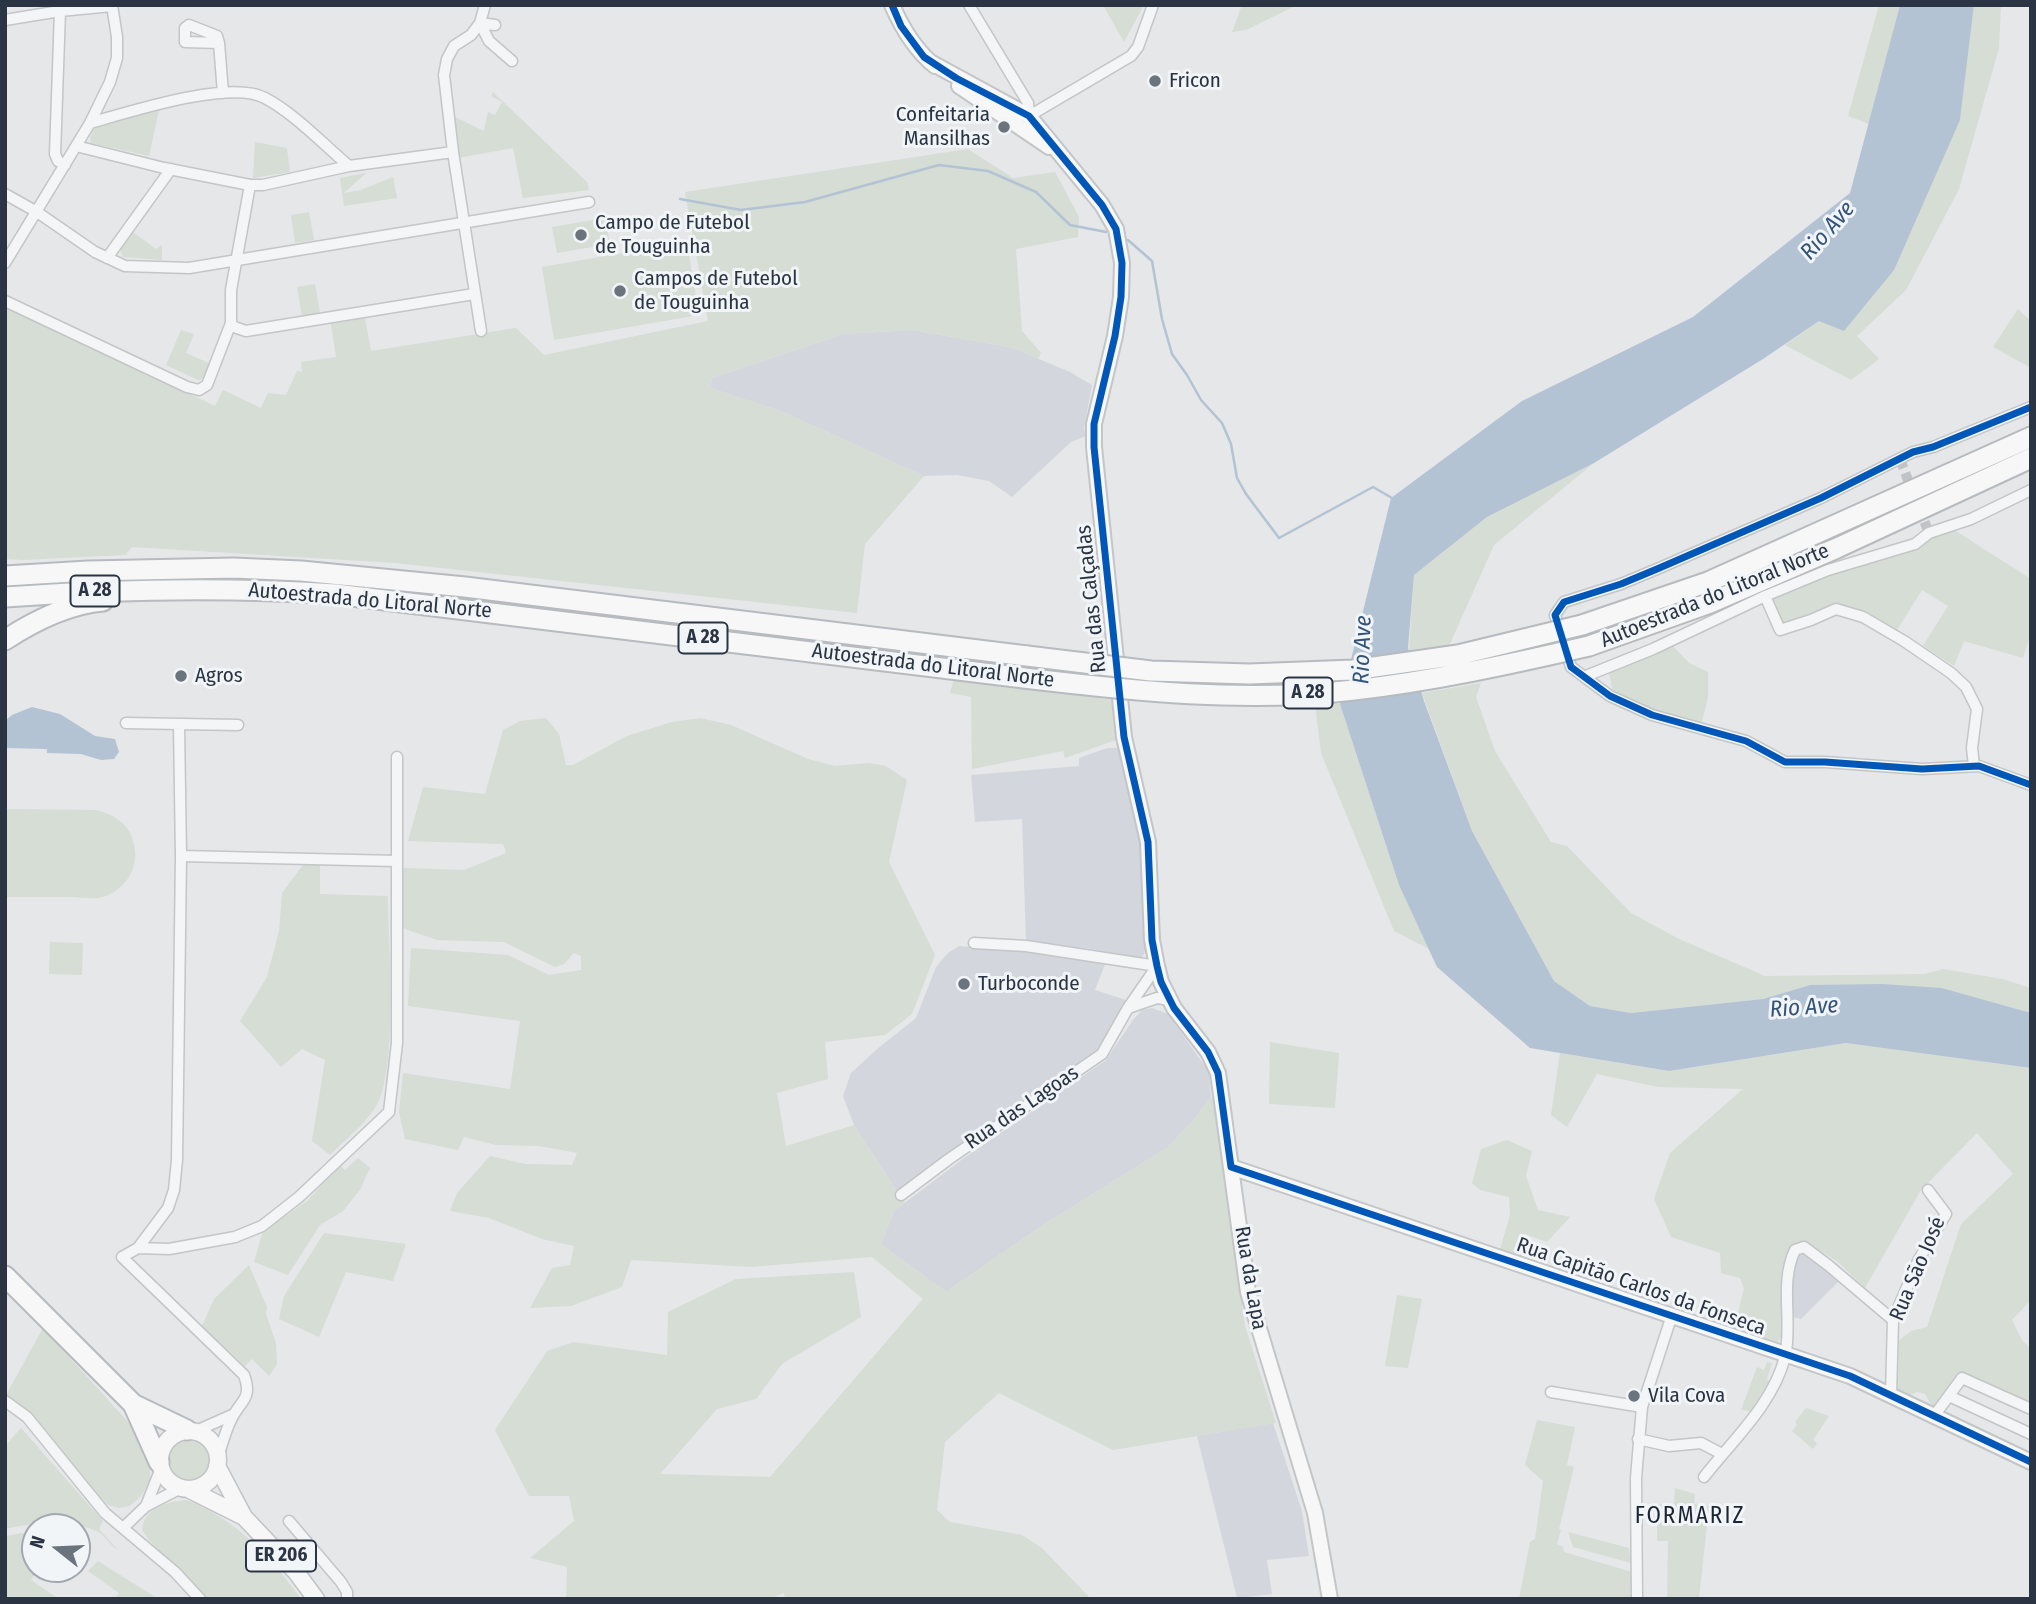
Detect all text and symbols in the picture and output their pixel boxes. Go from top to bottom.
place label: Fricon [1169,68,1221,94]
marker: Fricon [1147,73,1163,89]
place label: Confeitaria Mansilhas [896,102,990,152]
marker: Confeitaria Mansilhas [996,119,1012,135]
water label: Rio Ave [1795,196,1861,266]
place label: Campo de Futebol de Touguinha [595,210,750,260]
marker: Campo de Futebol de Touguinha [573,227,589,243]
place label: Campos de Futebol de Touguinha [634,266,798,316]
marker: Campos de Futebol de Touguinha [612,283,628,299]
street label: Rua das Calçadas [1072,524,1112,674]
street label: Autoestrada do Litoral Norte [1597,539,1833,653]
road number: A 28 [70,576,119,606]
street label: Autoestrada do Litoral Norte [247,578,493,624]
water label: Rio Ave [1348,615,1378,685]
road number: A 28 [678,622,728,653]
street label: Autoestrada do Litoral Norte [810,639,1056,693]
place label: Agros [195,663,243,689]
marker: Agros [173,668,189,684]
road number: A 28 [1284,678,1332,708]
place label: Turboconde [978,971,1080,997]
marker: Turboconde [956,976,972,992]
water label: Rio Ave [1769,992,1839,1024]
street label: Rua das Lagoas [960,1061,1084,1155]
street label: Rua São José [1885,1213,1951,1325]
street label: Rua da Lapa [1228,1224,1272,1332]
street label: Rua Capitão Carlos da Fonseca [1513,1232,1769,1342]
place label: Vila Cova [1648,1383,1725,1409]
marker: Vila Cova [1626,1388,1642,1404]
district label: FORMARIZ [1636,1503,1744,1531]
north arrow [21,1513,91,1583]
text: N [25,1533,50,1551]
road number: ER 206 [246,1540,316,1572]

